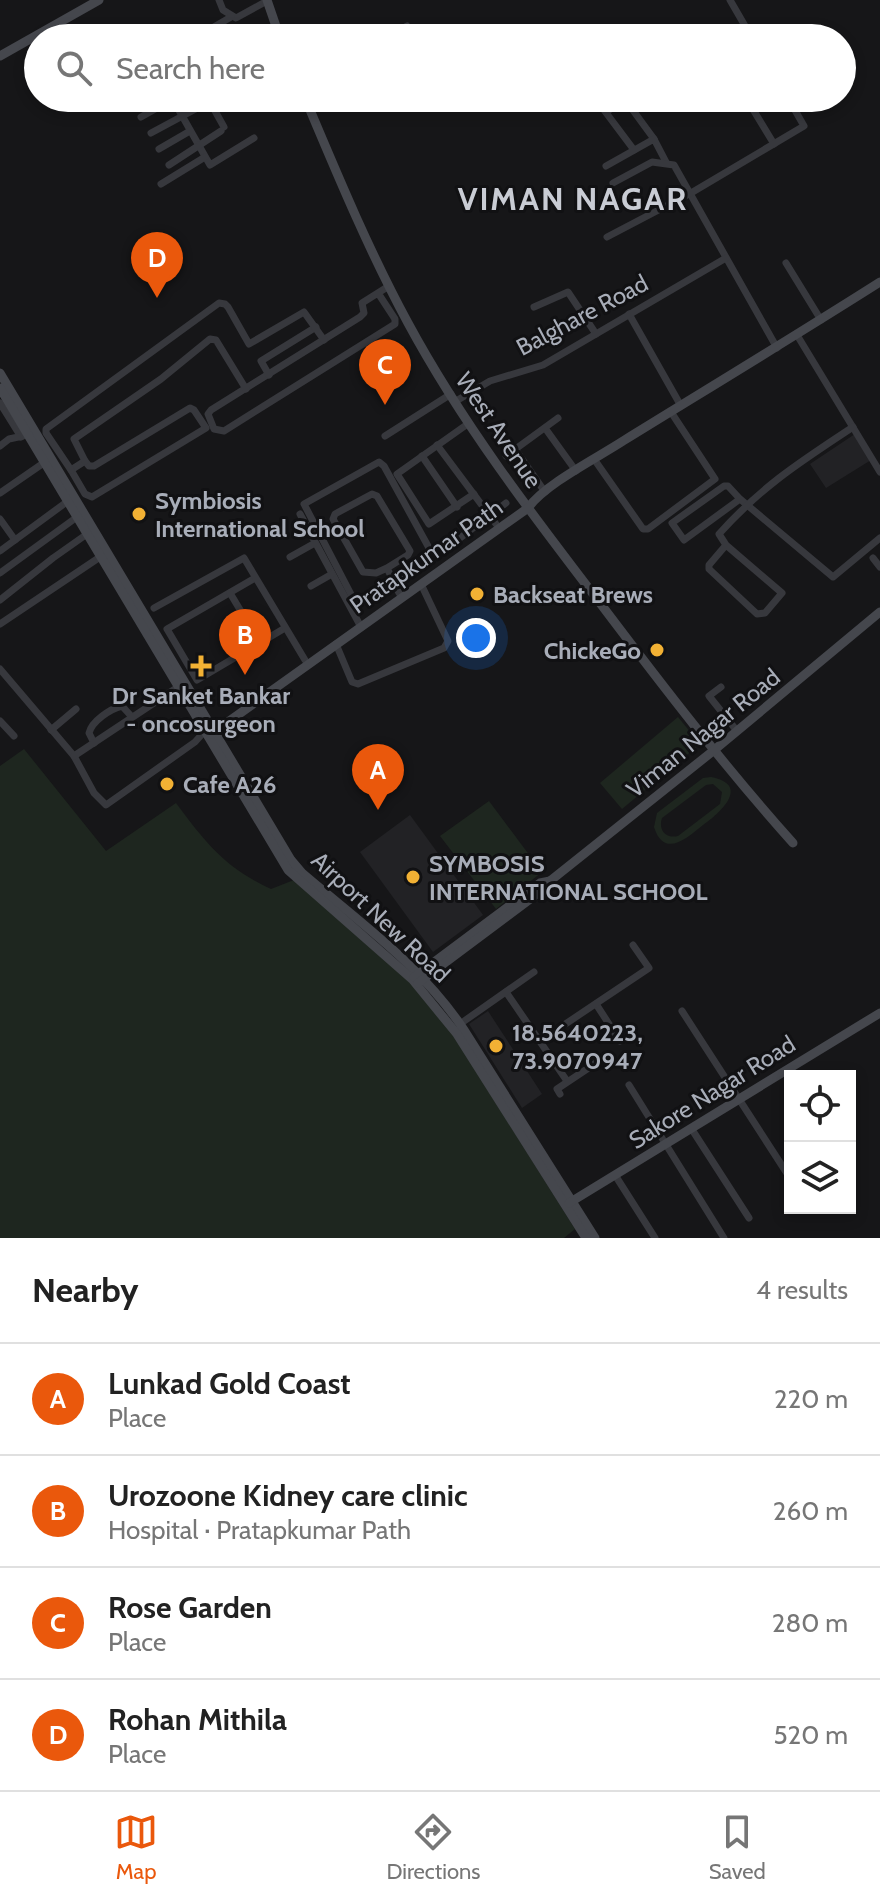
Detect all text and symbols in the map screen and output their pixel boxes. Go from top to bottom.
search box [24,24,856,112]
icon: search [52,46,96,90]
text: Search here [116,50,265,87]
district label: VIMAN NAGAR [458,179,688,218]
pin: D [131,232,183,298]
street label: Balghare Road [511,268,653,362]
pin: C [359,339,411,405]
street label: West Avenue [450,367,548,493]
place label: Symbiosis International School [155,486,365,543]
street label: Pratapkumar Path [344,493,508,619]
marker: Symbiosis International School [130,505,148,523]
place label: Backseat Brews [493,580,653,609]
marker: Backseat Brews [468,585,486,603]
pin: B [219,609,271,675]
your location [456,618,496,658]
place label: ChickeGo [544,636,641,665]
marker: ChickeGo [648,641,666,659]
marker: Dr Sanket Bankar - oncosurgeon [190,655,212,677]
street label: Viman Nagar Road [620,662,786,804]
place label: Dr Sanket Bankar - oncosurgeon [112,681,290,738]
pin: A [352,744,404,810]
place label: Cafe A26 [183,770,276,799]
marker: Cafe A26 [158,775,176,793]
street label: Airport New Road [306,845,456,989]
place label: SYMBOSIS INTERNATIONAL SCHOOL [429,849,708,906]
marker: SYMBOSIS INTERNATIONAL SCHOOL [404,868,422,886]
place label: 18.5640223, 73.9070947 [512,1018,643,1075]
street label: Sakore Nagar Road [623,1029,801,1155]
marker: 18.5640223, 73.9070947 [487,1037,505,1055]
map controls [784,1070,856,1214]
button: locate [784,1070,856,1142]
button: layers [784,1142,856,1214]
text: Nearby [32,1269,139,1311]
text: 4 results [756,1274,848,1306]
text: Lunkad Gold Coast [108,1365,351,1402]
text: A [50,1383,66,1415]
text: 220 m [774,1383,848,1415]
text: Place [108,1402,166,1434]
text: Urozoone Kidney care clinic [108,1477,468,1514]
text: B [50,1495,66,1527]
text: 260 m [773,1495,848,1527]
text: Hospital · Pratapkumar Path [108,1514,411,1546]
text: Rose Garden [108,1589,272,1626]
text: C [50,1607,66,1639]
text: 280 m [772,1607,848,1639]
text: Place [108,1626,166,1658]
text: Rohan Mithila [108,1701,287,1738]
text: D [49,1719,67,1751]
text: 520 m [774,1719,848,1751]
text: Place [108,1738,166,1770]
tab: Map [114,1810,158,1885]
tab: Directions [386,1810,480,1885]
tab: Saved [709,1810,766,1885]

